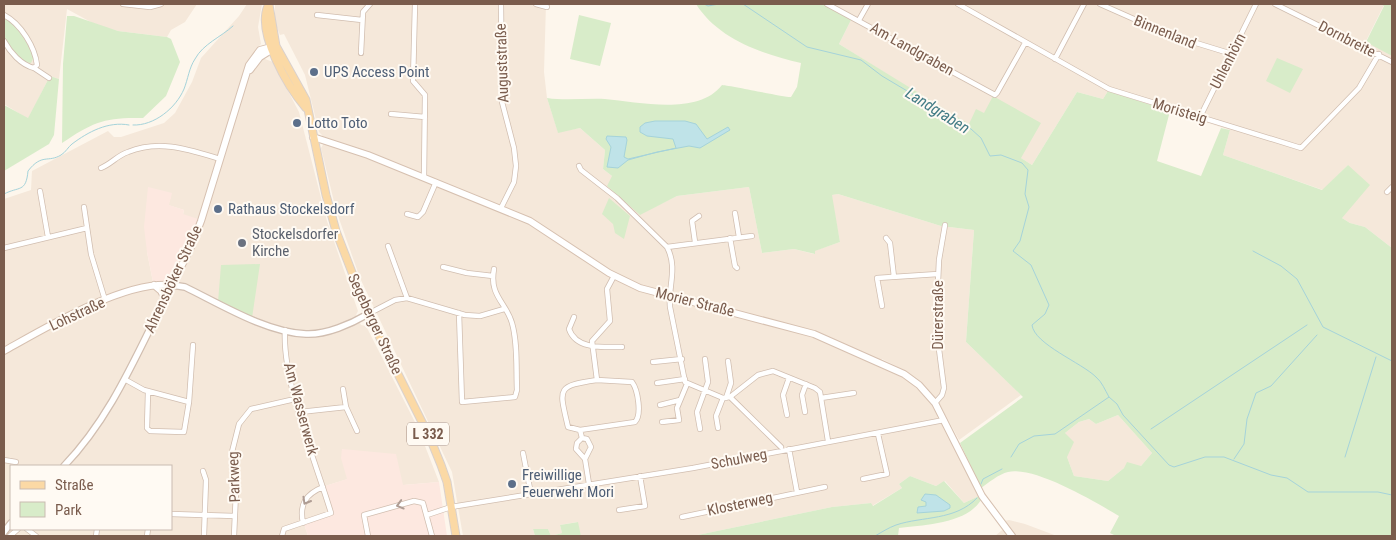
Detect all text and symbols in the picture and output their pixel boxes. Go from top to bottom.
street label: Binnenland [1131,11,1199,53]
street label: Dornbreite [1315,17,1379,61]
street label: Am Landgraben [867,19,957,79]
street label: Auguststraße [492,23,512,103]
street label: Uhlenhörn [1206,30,1250,92]
place label: UPS Access Point [324,63,430,81]
marker: UPS Access Point [308,66,320,78]
water label: Landgraben [902,83,973,138]
street label: Moristeig [1151,94,1209,128]
place label: Lotto Toto [307,114,368,132]
marker: Lotto Toto [291,117,303,129]
place label: Rathaus Stockelsdorf [228,200,355,218]
marker: Rathaus Stockelsdorf [212,203,224,215]
street label: Ahrensböker Straße [140,222,206,336]
place label: Stockelsdorfer Kirche [252,225,339,260]
marker: Stockelsdorfer Kirche [236,237,248,249]
street label: Segeberger Straße [344,271,406,377]
street label: Dürerstraße [929,280,947,350]
street label: Morier Straße [654,284,736,320]
street label: Lohstraße [46,293,108,335]
street label: Am Wasserwerk [280,361,322,458]
road number: L 332 [407,422,449,446]
street label: Schulweg [709,445,769,473]
street label: Parkweg [224,451,244,503]
legend [10,465,172,530]
place label: Freiwillige Feuerwehr Mori [522,466,614,501]
text: Straße [55,476,94,494]
marker: Freiwillige Feuerwehr Mori [506,478,518,490]
street label: Klosterweg [706,488,774,520]
one-way arrow [302,495,312,504]
one-way arrow [396,499,404,509]
text: Park [55,501,82,519]

